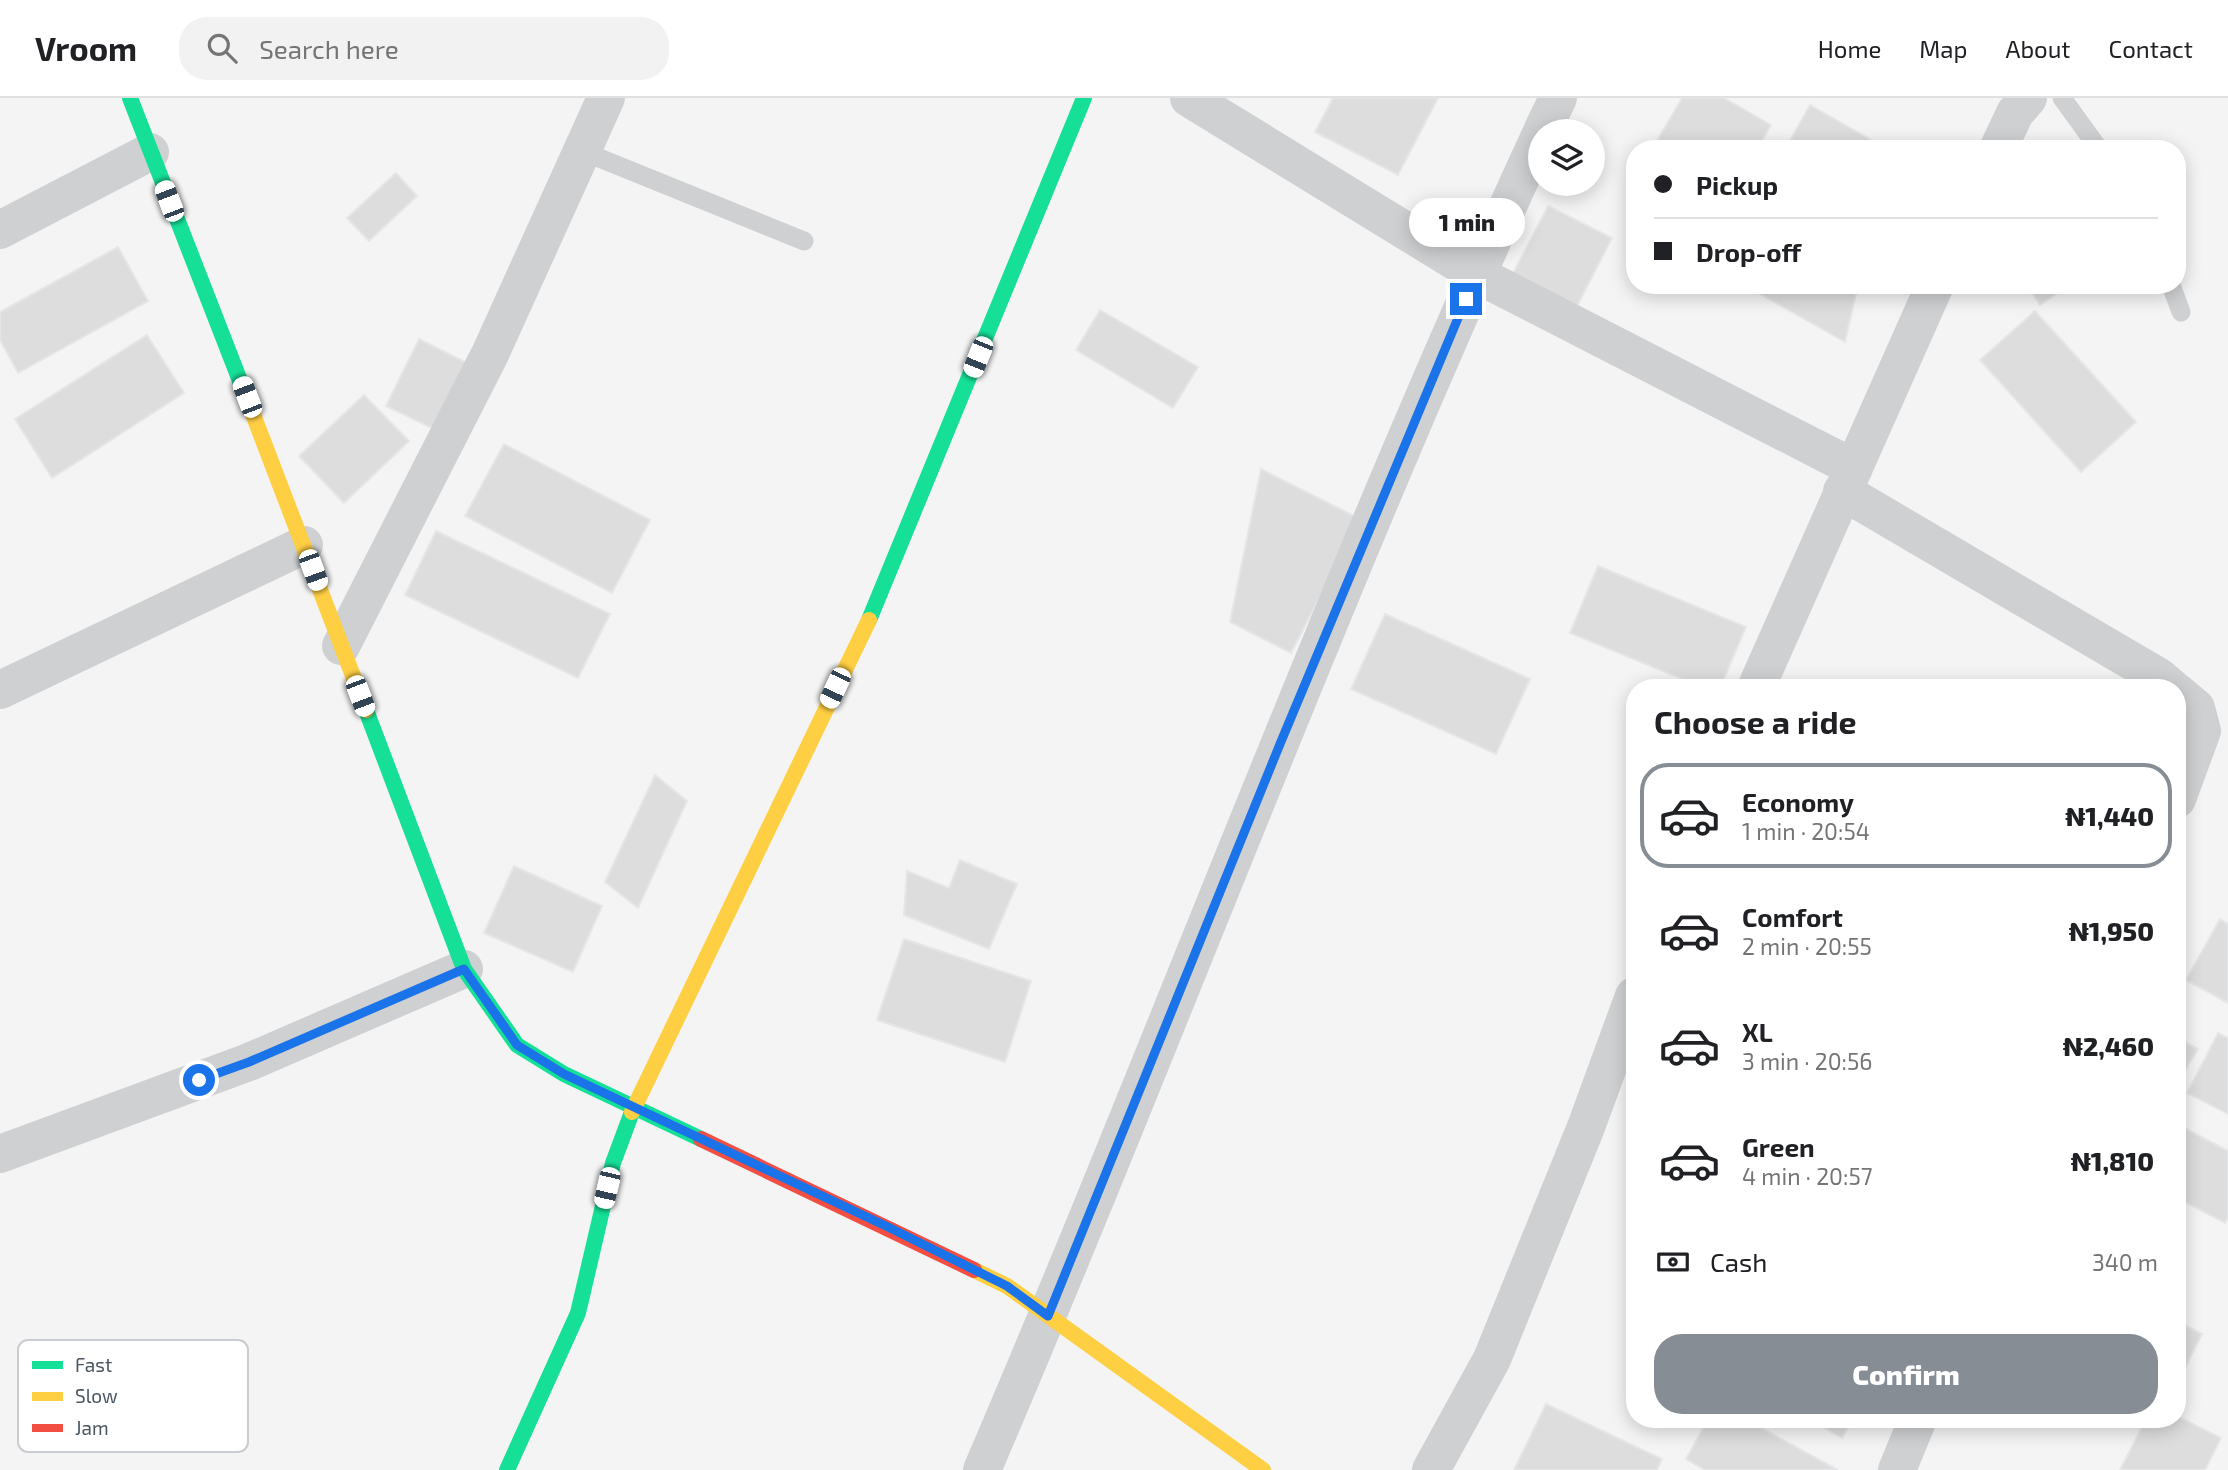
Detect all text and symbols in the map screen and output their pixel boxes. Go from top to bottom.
search box [179,17,669,80]
text: Vroom [35,28,137,68]
icon: search [203,29,241,67]
text: Search here [259,33,399,64]
text: Home [1818,34,1881,63]
text: Map [1919,34,1967,63]
text: About [2005,34,2071,63]
text: Contact [2109,34,2193,63]
map controls [1528,119,1605,196]
button: layers [1528,119,1605,196]
text: Pickup [1696,169,1778,200]
car [152,178,187,224]
callout: 1 min [1408,198,1524,246]
text: 1 min [1439,208,1495,236]
text: Drop-off [1696,236,1801,267]
route end [1450,283,1482,315]
car [961,334,996,380]
car [230,374,265,420]
car [296,547,331,593]
car [817,665,854,711]
car [343,673,378,719]
text: Choose a ride [1654,702,1857,740]
icon: car [1658,784,1721,847]
text: Economy [1742,786,1854,817]
text: ₦1,440 [2065,800,2154,831]
text: 1 min · 20:54 [1742,817,1870,845]
icon: car [1658,899,1721,962]
text: Comfort [1742,901,1843,932]
text: ₦1,950 [2069,915,2154,946]
text: 2 min · 20:55 [1742,932,1872,960]
icon: car [1658,1014,1721,1077]
text: XL [1742,1016,1773,1047]
text: ₦2,460 [2063,1030,2154,1061]
text: 3 min · 20:56 [1742,1047,1873,1075]
route start [183,1064,215,1096]
icon: car [1658,1129,1721,1192]
text: Green [1742,1131,1815,1162]
text: ₦1,810 [2071,1145,2154,1176]
text: 4 min · 20:57 [1742,1162,1873,1190]
car [593,1165,622,1211]
icon: cash [1654,1243,1692,1281]
text: Cash [1710,1246,1767,1277]
text: 340 m [2092,1248,2158,1276]
button: Confirm [1654,1334,2158,1414]
legend [18,1340,248,1452]
text: Fast [75,1353,112,1376]
text: Slow [75,1384,118,1407]
text: Jam [75,1416,109,1439]

